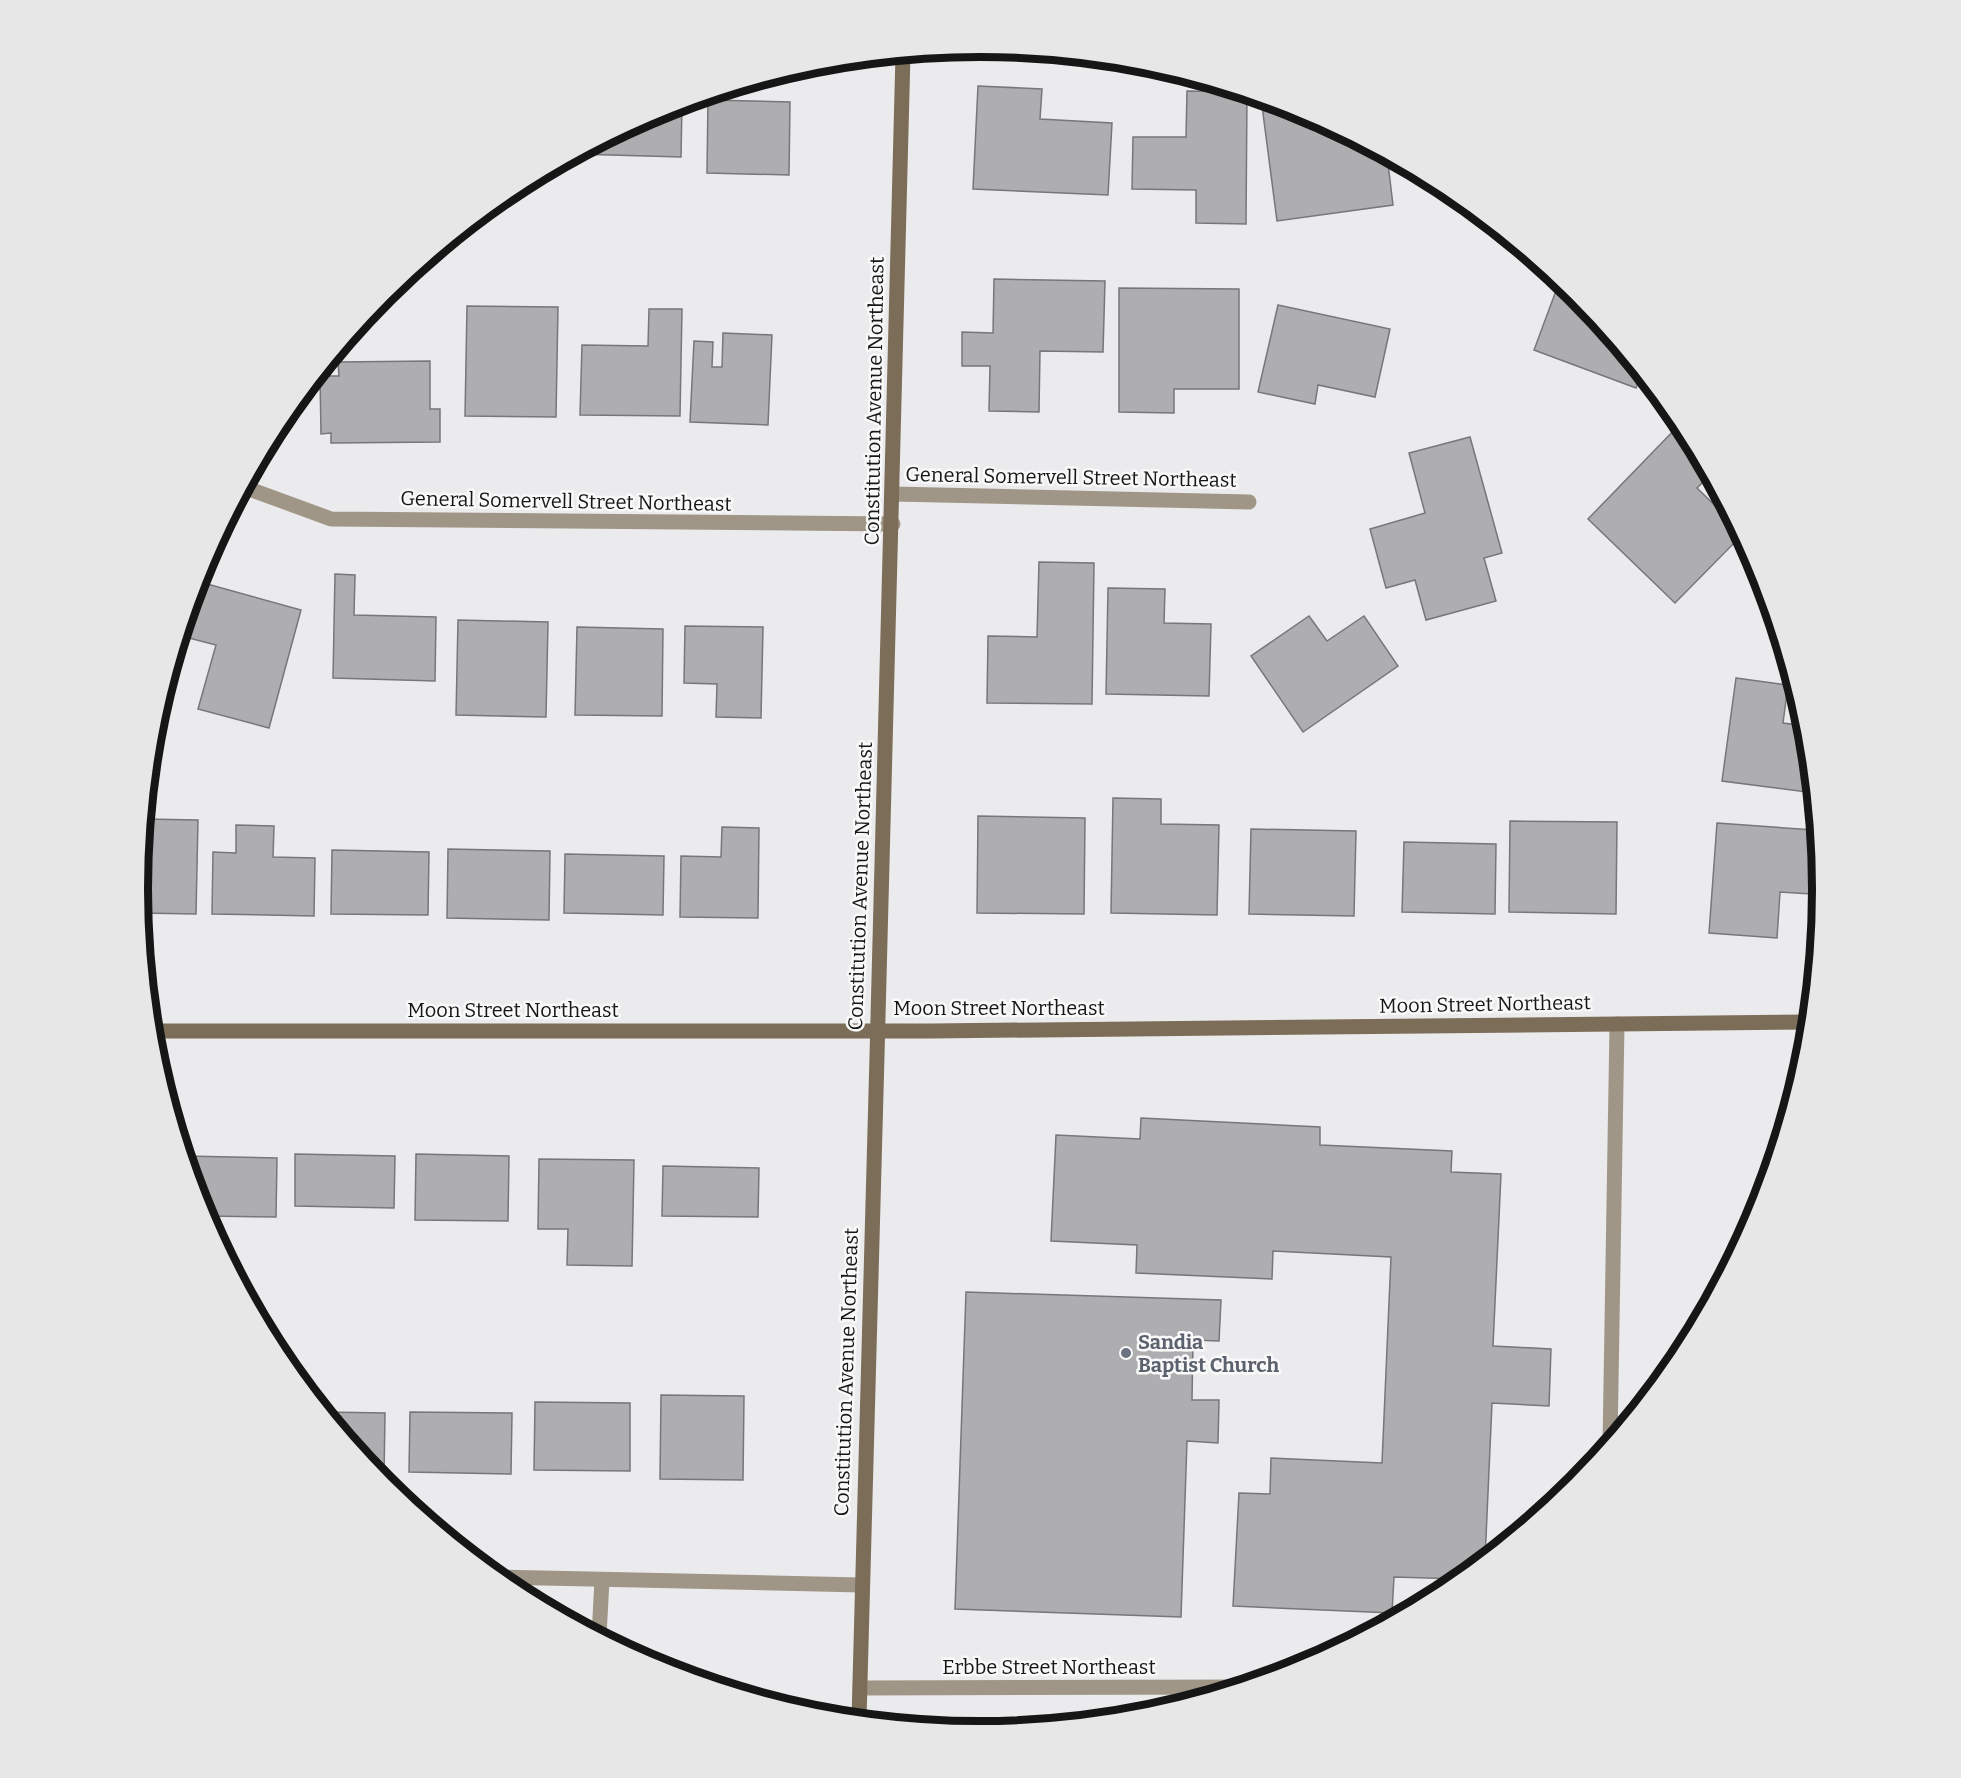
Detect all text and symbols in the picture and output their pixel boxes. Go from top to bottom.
street label: Constitution Avenue Northeast [859,257,889,545]
street label: General Somervell Street Northeast [905,462,1237,492]
street label: General Somervell Street Northeast [400,486,732,516]
street label: Constitution Avenue Northeast [843,741,877,1031]
street label: Moon Street Northeast [1379,990,1591,1018]
street label: Moon Street Northeast [893,996,1105,1020]
street label: Moon Street Northeast [407,998,619,1022]
street label: Constitution Avenue Northeast [829,1227,863,1517]
place label: Sandia Baptist Church [1138,1330,1279,1377]
marker: Sandia Baptist Church [1119,1346,1133,1360]
street label: Erbbe Street Northeast [942,1655,1156,1679]

